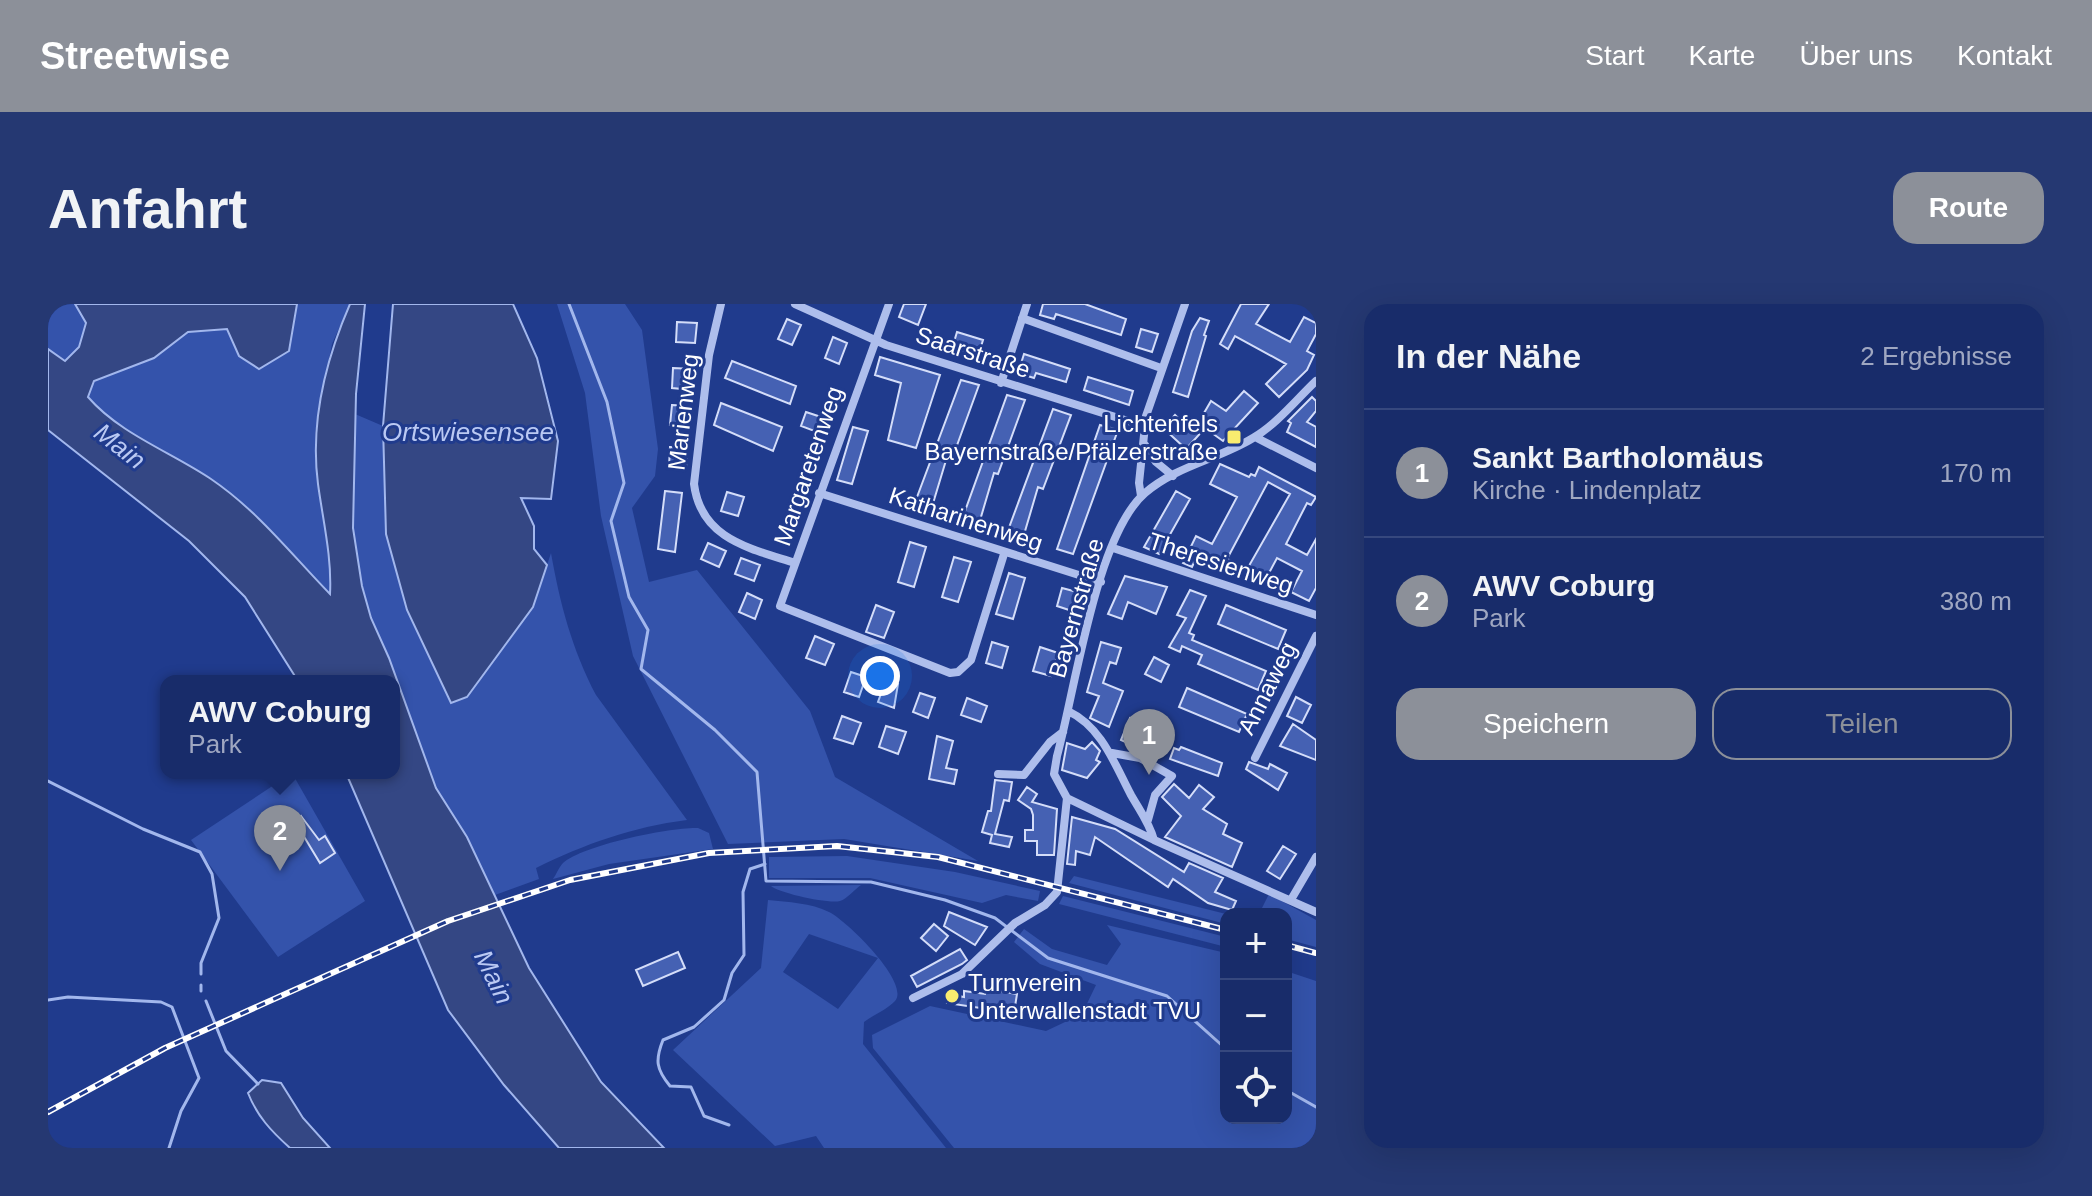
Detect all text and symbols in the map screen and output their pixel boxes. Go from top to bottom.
text: Streetwise [40,35,230,77]
text: Start [1585,40,1644,71]
text: Karte [1688,40,1755,71]
text: Über uns [1799,40,1913,71]
text: Kontakt [1957,40,2052,71]
button: Route [1893,172,2044,244]
text: Anfahrt [48,177,247,240]
street label: Saarstraße [912,321,1034,383]
text: In der Nähe [1396,337,1581,375]
text: 2 Ergebnisse [1860,341,2012,371]
street label: Marienweg [662,352,704,472]
street label: Margaretenweg [768,383,848,549]
place label: Lichtenfels Bayernstraße/Pfälzerstraße [925,410,1218,465]
water label: Main [89,417,151,475]
water label: Ortswiesensee [382,417,554,447]
marker: Lichtenfels Bayernstraße/Pfälzerstraße [1225,428,1243,446]
text: Sankt Bartholomäus [1472,441,1764,474]
text: 1 [1415,458,1429,488]
text: 170 m [1940,458,2012,488]
text: Kirche · Lindenplatz [1472,475,1702,505]
street label: Katharinenweg [886,481,1046,557]
street label: Theresienweg [1145,527,1297,599]
street label: Bayernstraße [1043,535,1109,681]
text: AWV Coburg [1472,569,1655,602]
text: 2 [1415,586,1429,616]
text: 380 m [1940,586,2012,616]
text: Park [1472,603,1525,633]
street label: Annaweg [1232,637,1302,739]
your location [860,656,900,696]
popup [160,675,400,779]
button: Speichern [1396,688,1696,760]
button: Teilen [1712,688,2012,760]
text: AWV Coburg [188,695,372,728]
pin: 1 [1123,709,1175,775]
text: Park [188,729,242,759]
pin: 2 [254,805,306,871]
map controls [1220,908,1292,1124]
button: + [1220,908,1292,980]
water label: Main [468,945,520,1009]
place label: Turnverein Unterwallenstadt TVU [968,969,1201,1024]
button: − [1220,980,1292,1052]
marker: Turnverein Unterwallenstadt TVU [943,987,961,1005]
button: locate [1220,1052,1292,1124]

